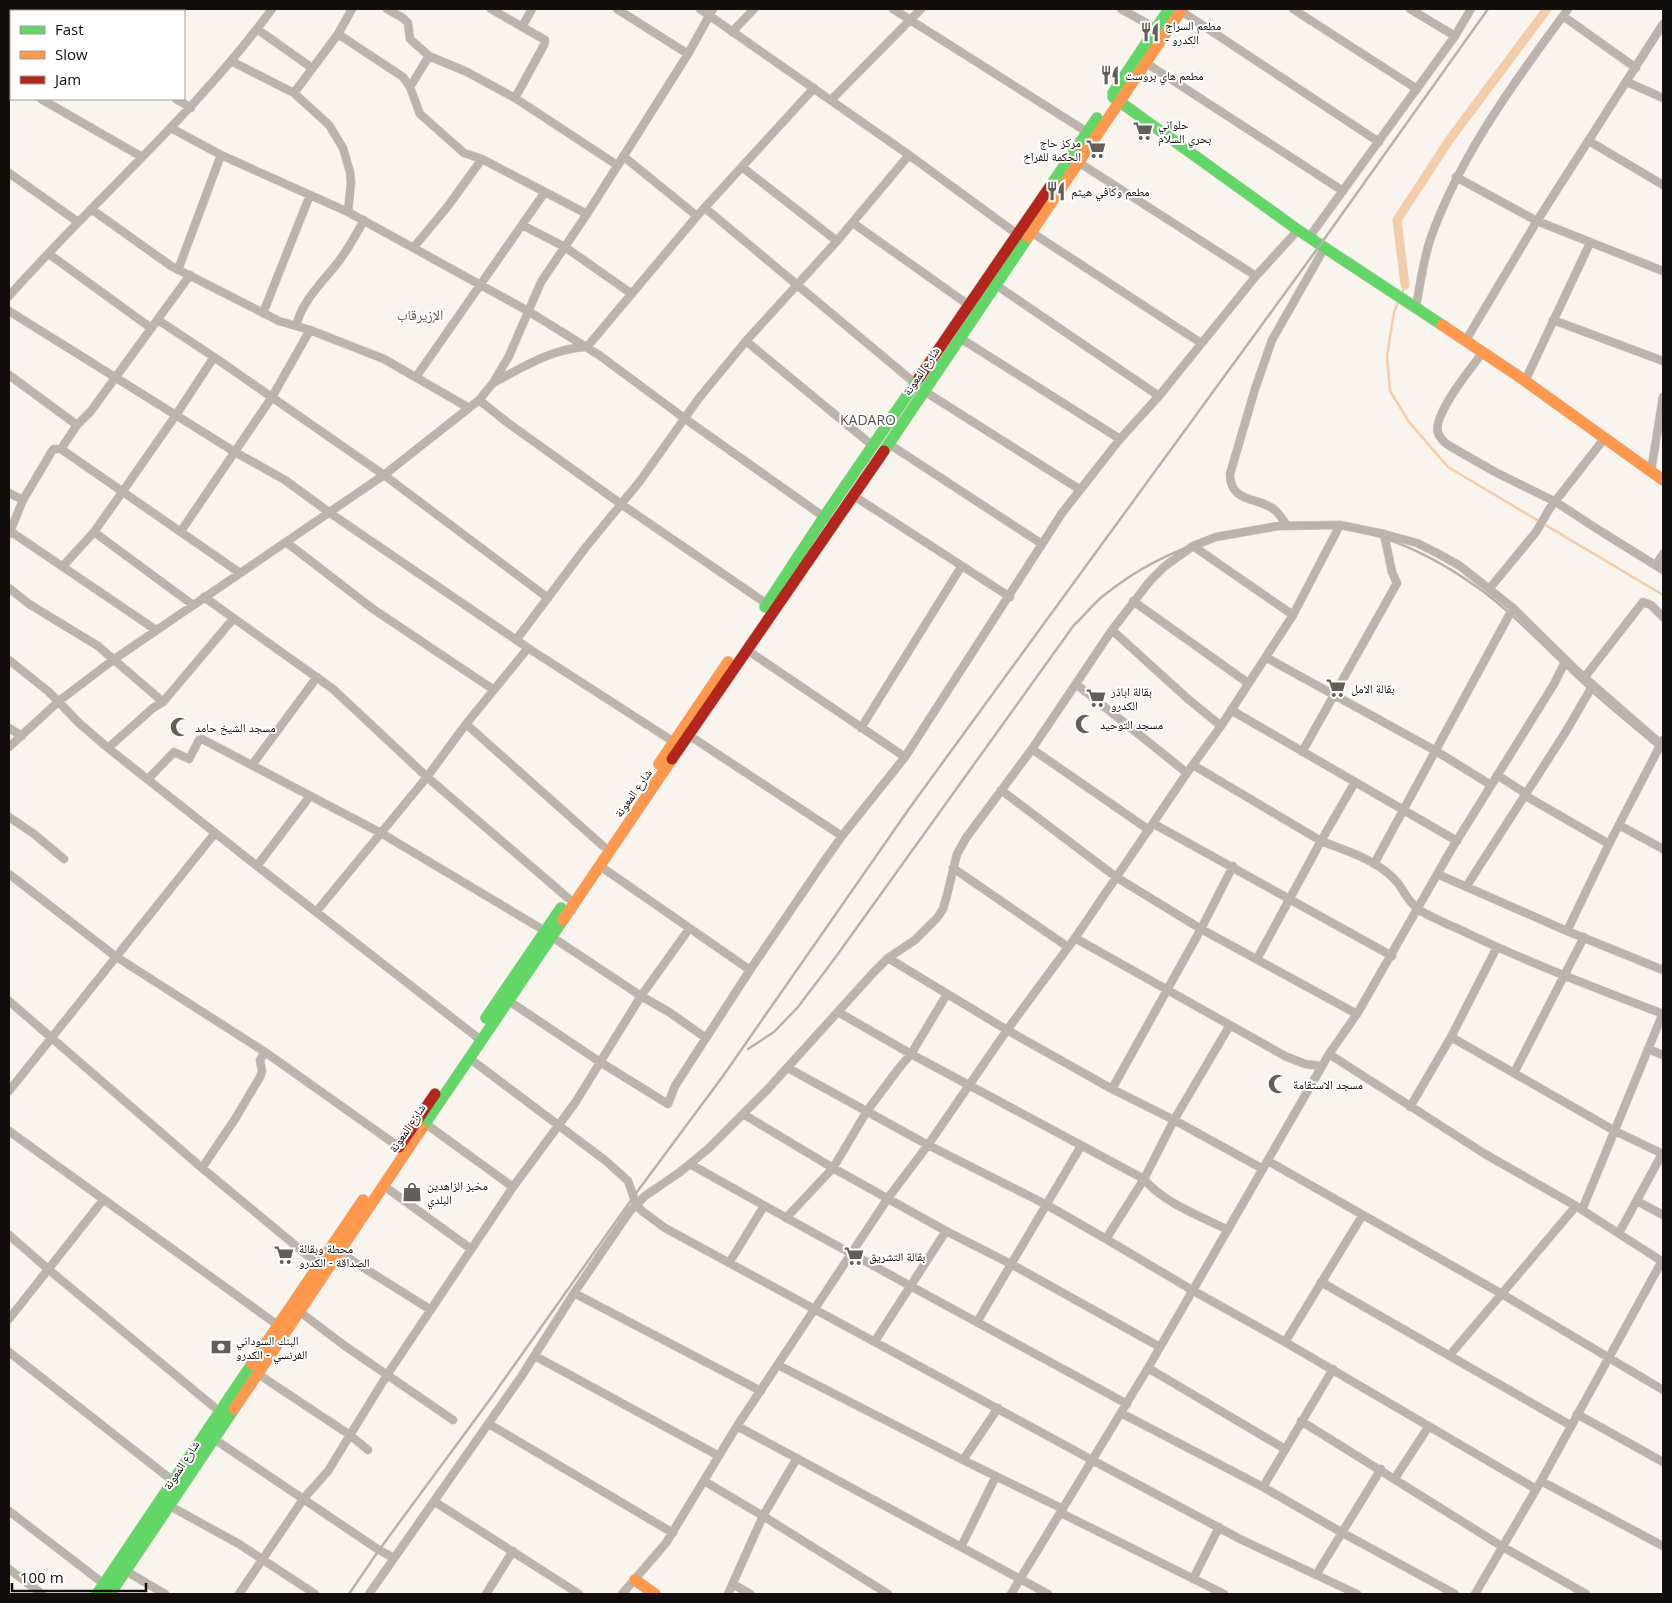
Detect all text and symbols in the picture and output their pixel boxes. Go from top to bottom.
legend [10,10,185,100]
place label: مطعم السراج - الكدرو [1165,17,1221,48]
text: Fast [55,19,84,39]
restaurant icon: مطعم السراج - الكدرو [1139,21,1161,43]
text: Slow [55,44,88,64]
restaurant icon: مطعم هاي بروست [1099,64,1121,86]
place label: مطعم هاي بروست [1125,67,1204,86]
text: Jam [53,69,81,89]
place label: حلواني بحري السلام [1158,116,1211,149]
supermarket icon: حلواني بحري السلام [1132,120,1154,142]
place label: مركز حاج الحكمة للفراخ [1023,134,1081,165]
supermarket icon: مركز حاج الحكمة للفراخ [1085,138,1107,160]
restaurant icon: مطعم وكافي هيثم [1045,180,1067,202]
place label: مطعم وكافي هيثم [1071,183,1150,202]
district label: الإزيرقاب [397,305,443,324]
street label: شارع المعونة [898,343,944,399]
district label: KADARO [840,410,896,429]
supermarket icon: بقالة الامل [1325,677,1347,699]
place label: بقالة الامل [1351,680,1395,697]
place label: بقالة اباذر الكدرو [1110,683,1152,714]
supermarket icon: بقالة اباذر الكدرو [1085,687,1107,709]
mosque icon: مسجد التوحيد [1074,713,1096,735]
mosque icon: مسجد الشيخ حامد [169,716,191,738]
place label: مسجد التوحيد [1100,716,1163,733]
place label: مسجد الشيخ حامد [195,719,276,736]
street label: شارع المعونة [610,765,656,821]
mosque icon: مسجد الاستقامة [1267,1073,1289,1095]
place label: مسجد الاستقامة [1293,1076,1363,1093]
street label: شارع المعونة [384,1100,430,1156]
place label: مخبز الزاهدين البلدي [427,1177,488,1210]
shop icon: مخبز الزاهدين البلدي [401,1181,423,1203]
place label: محطة وبقالة الصداقة - الكدرو [299,1240,370,1271]
supermarket icon: محطة وبقالة الصداقة - الكدرو [273,1244,295,1266]
supermarket icon: بقالة التشريق [843,1245,865,1267]
place label: بقالة التشريق [869,1248,925,1265]
place label: البنك السوداني الفرنسي - الكدرو [236,1332,307,1365]
bank icon: البنك السوداني الفرنسي - الكدرو [210,1336,232,1358]
street label: شارع المعونة [159,1437,203,1493]
scale bar [12,1560,146,1592]
text: 100 m [20,1567,64,1587]

